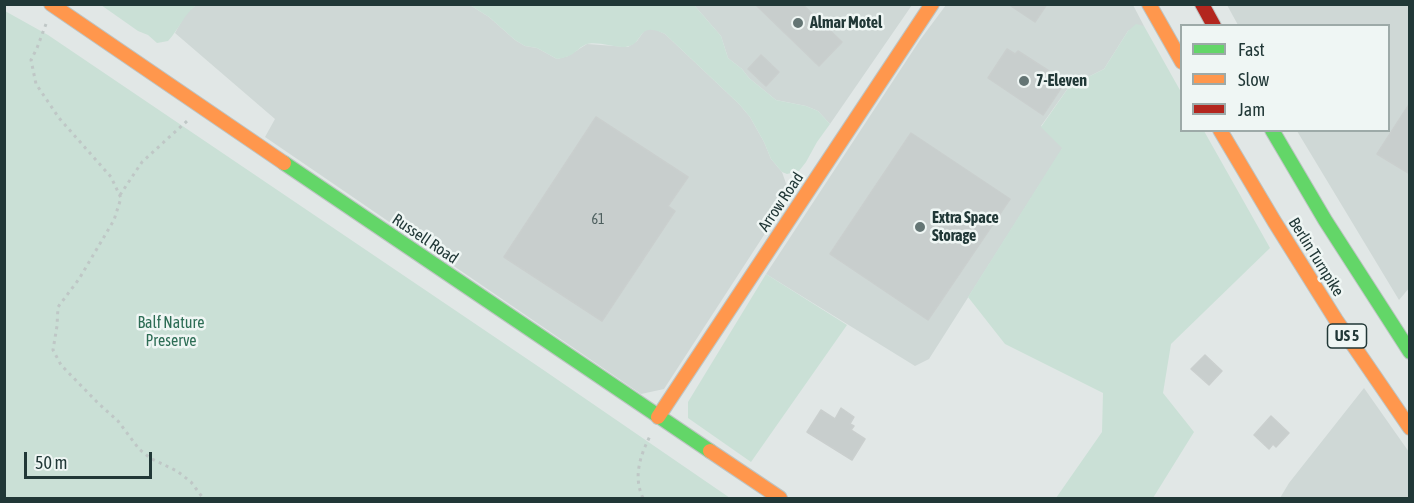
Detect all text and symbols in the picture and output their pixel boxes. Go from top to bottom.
place label: Almar Motel [810,13,882,33]
marker: Almar Motel [791,16,805,30]
legend [1180,24,1390,132]
text: Fast [1238,39,1265,60]
text: Slow [1238,69,1269,90]
place label: 7-Eleven [1036,71,1087,91]
marker: 7-Eleven [1017,74,1031,88]
text: Jam [1238,99,1265,120]
street label: Arrow Road [754,169,808,235]
place label: Extra Space Storage [932,208,999,246]
street label: Russell Road [388,210,462,268]
house number: 61 [591,212,605,228]
street label: Berlin Turnpike [1284,214,1348,300]
marker: Extra Space Storage [913,220,927,234]
park label: Balf Nature Preserve [137,313,205,351]
road number: US 5 [1328,324,1366,348]
scale bar [27,440,154,478]
text: 50 m [35,452,67,473]

